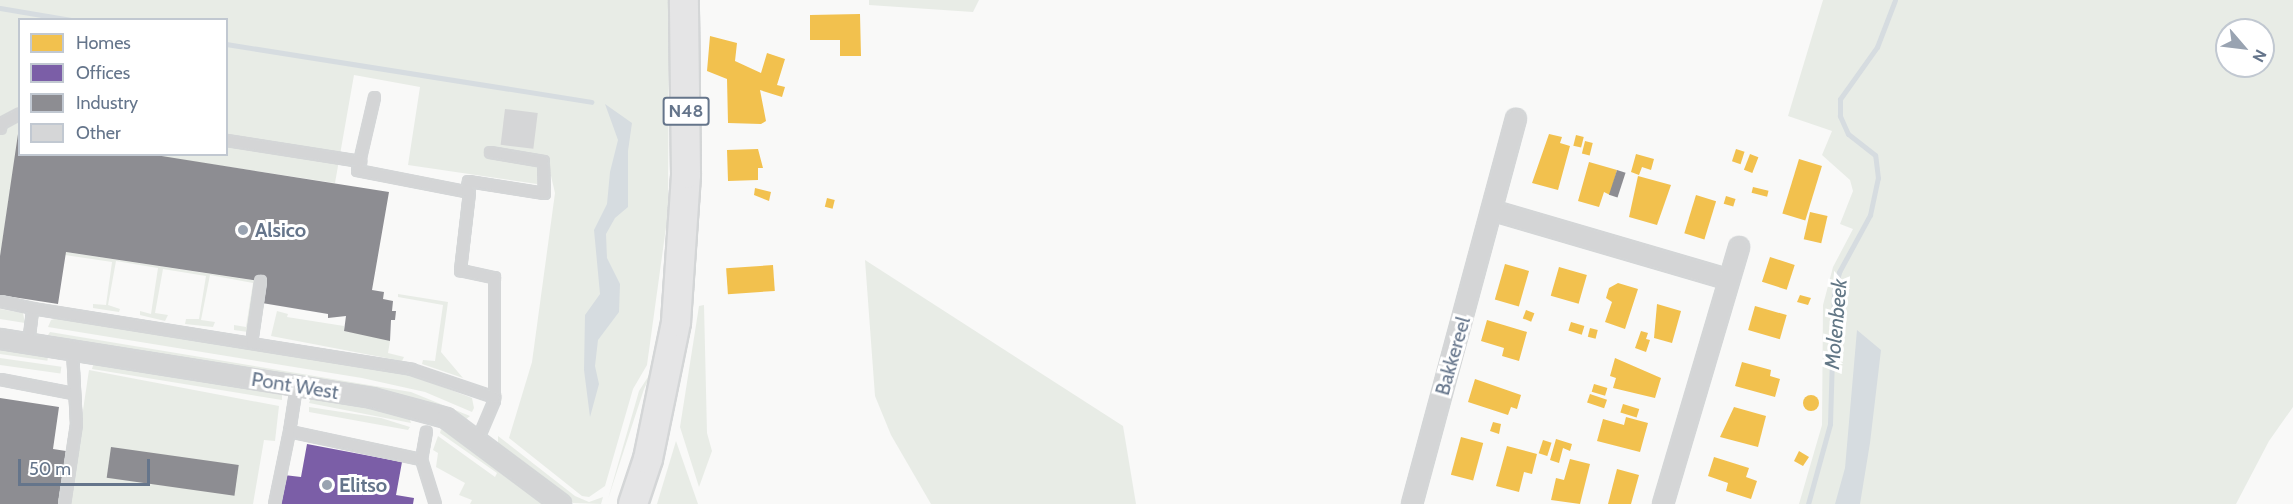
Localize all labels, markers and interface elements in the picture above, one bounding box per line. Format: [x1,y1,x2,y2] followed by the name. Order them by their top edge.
[18,18,228,156] legend
[2215,18,2275,78] north arrow
[76,32,131,54] text: Homes
[2249,46,2271,65] text: N
[76,62,130,84] text: Offices
[76,92,138,114] text: Industry
[662,96,710,126] road number: N48
[76,122,121,144] text: Other
[255,218,306,242] place label: Alsico
[236,223,250,237] marker: Alsico
[1819,278,1853,370] water label: Molenbeek
[1430,314,1476,398] street label: Bakkereel
[250,367,340,405] street label: Pont West
[21,447,153,485] scale bar
[29,458,71,480] text: 50 m
[339,473,387,497] place label: Elitso
[320,478,334,492] marker: Elitso

